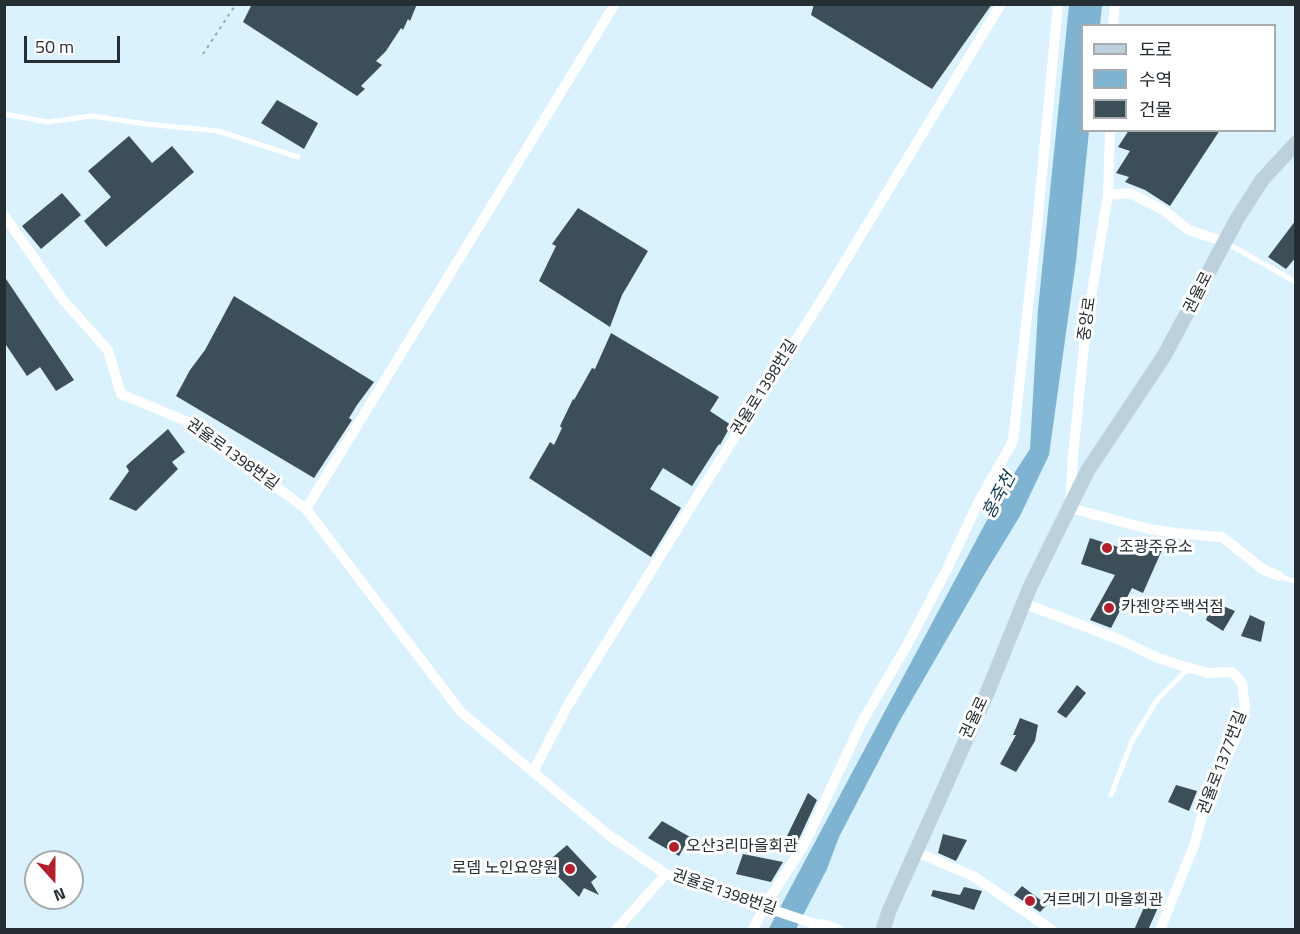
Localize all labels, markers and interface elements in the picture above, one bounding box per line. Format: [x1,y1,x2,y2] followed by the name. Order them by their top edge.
[27,24,123,62] scale bar
[1081,24,1276,132] legend
[35,33,74,60] text: 50 m
[1139,36,1172,63] text: 도로
[1139,66,1172,93] text: 수역
[1139,96,1172,123] text: 건물
[1180,269,1218,317] street label: 권율로
[1075,296,1101,342] street label: 중앙로
[728,337,802,439] street label: 권율로1398번길
[182,415,282,495] street label: 권율로1398번길
[979,469,1021,523] water label: 홍죽천
[1119,538,1193,558] place label: 조광주유소
[1100,541,1114,555] marker: 조광주유소
[1121,598,1224,618] place label: 카젠양주백석점
[1102,601,1116,615] marker: 카젠양주백석점
[957,694,993,742] street label: 권율로
[1194,708,1252,818] street label: 권율로1377번길
[686,837,798,857] place label: 오산3리마을회관
[667,840,681,854] marker: 오산3리마을회관
[24,850,84,910] north arrow
[451,859,558,879] place label: 로뎀 노인요양원
[563,862,577,876] marker: 로뎀 노인요양원
[669,866,779,920] street label: 권율로1398번길
[50,882,69,908] text: N
[1042,891,1163,911] place label: 겨르메기 마을회관
[1023,894,1037,908] marker: 겨르메기 마을회관

